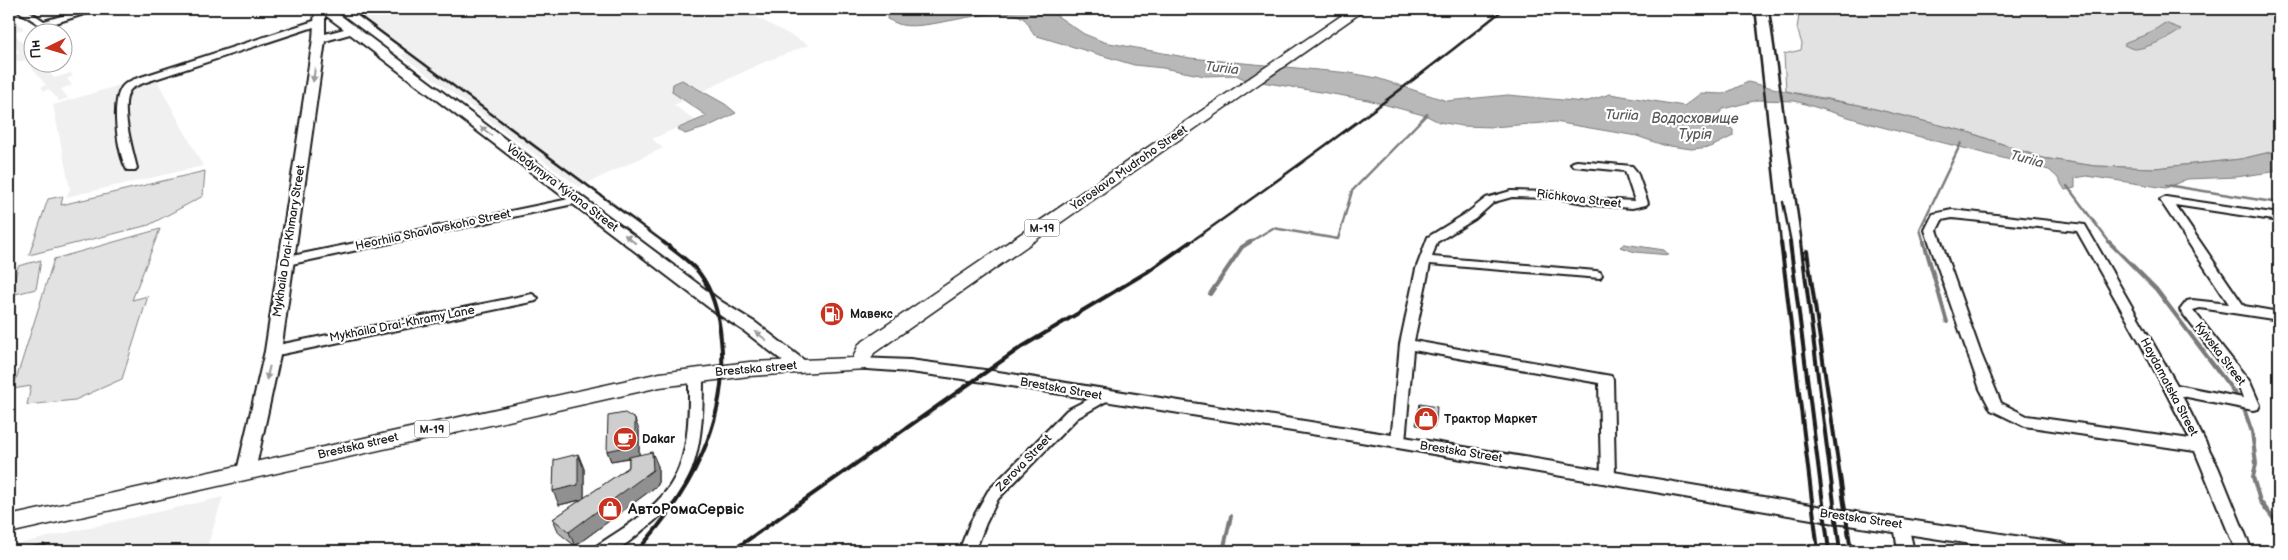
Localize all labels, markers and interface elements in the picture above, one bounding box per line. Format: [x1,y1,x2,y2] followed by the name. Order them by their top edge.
[22,22,72,72] north arrow
[26,39,45,59] text: Пн
[1204,58,1240,78] water label: Turiia
[310,67,318,83] one-way arrow
[1605,106,1639,124] water label: Turiia
[1651,110,1739,143] water label: Водосховище Турія
[1067,122,1190,215] street label: Yaroslava Mudroho Street
[480,125,493,136] one-way arrow
[503,141,621,235] street label: Volodymyra Kyiana Street
[2008,146,2046,172] water label: Turiia
[270,163,308,318] street label: Mykhaila Drai-Khmary Street
[1536,186,1622,212] street label: Richkova Street
[354,206,512,254] street label: Heorhiia Shavlovskoho Street
[1024,220,1060,237] road number: М-19
[624,234,637,245] one-way arrow
[819,301,845,327] fuel station icon: Мавекс
[328,303,476,345] street label: Mykhaila Drai-Khramy Lane
[850,307,893,322] place label: Мавекс
[2191,319,2249,389] street label: Kyivska Street
[755,330,768,341] one-way arrow
[2137,335,2201,439] street label: Haydamatska Street
[714,358,798,380] street label: Brestska street
[264,366,272,381] one-way arrow
[1019,374,1104,404] street label: Brestska Street
[1413,406,1439,432] shop icon: Трактор Маркет
[1444,412,1537,427] place label: Трактор Маркет
[414,420,450,438] road number: М-19
[612,426,638,452] cafe icon: Dakar
[316,429,400,463] street label: Brestska street
[992,431,1055,495] street label: Zerova Street
[642,432,675,447] place label: Dakar
[1419,438,1504,466] street label: Brestska Street
[597,496,623,522] shop icon: АвтоРомаСервіс
[627,500,745,519] place label: АвтоРомаСервіс
[1819,506,1904,532] street label: Brestska Street

